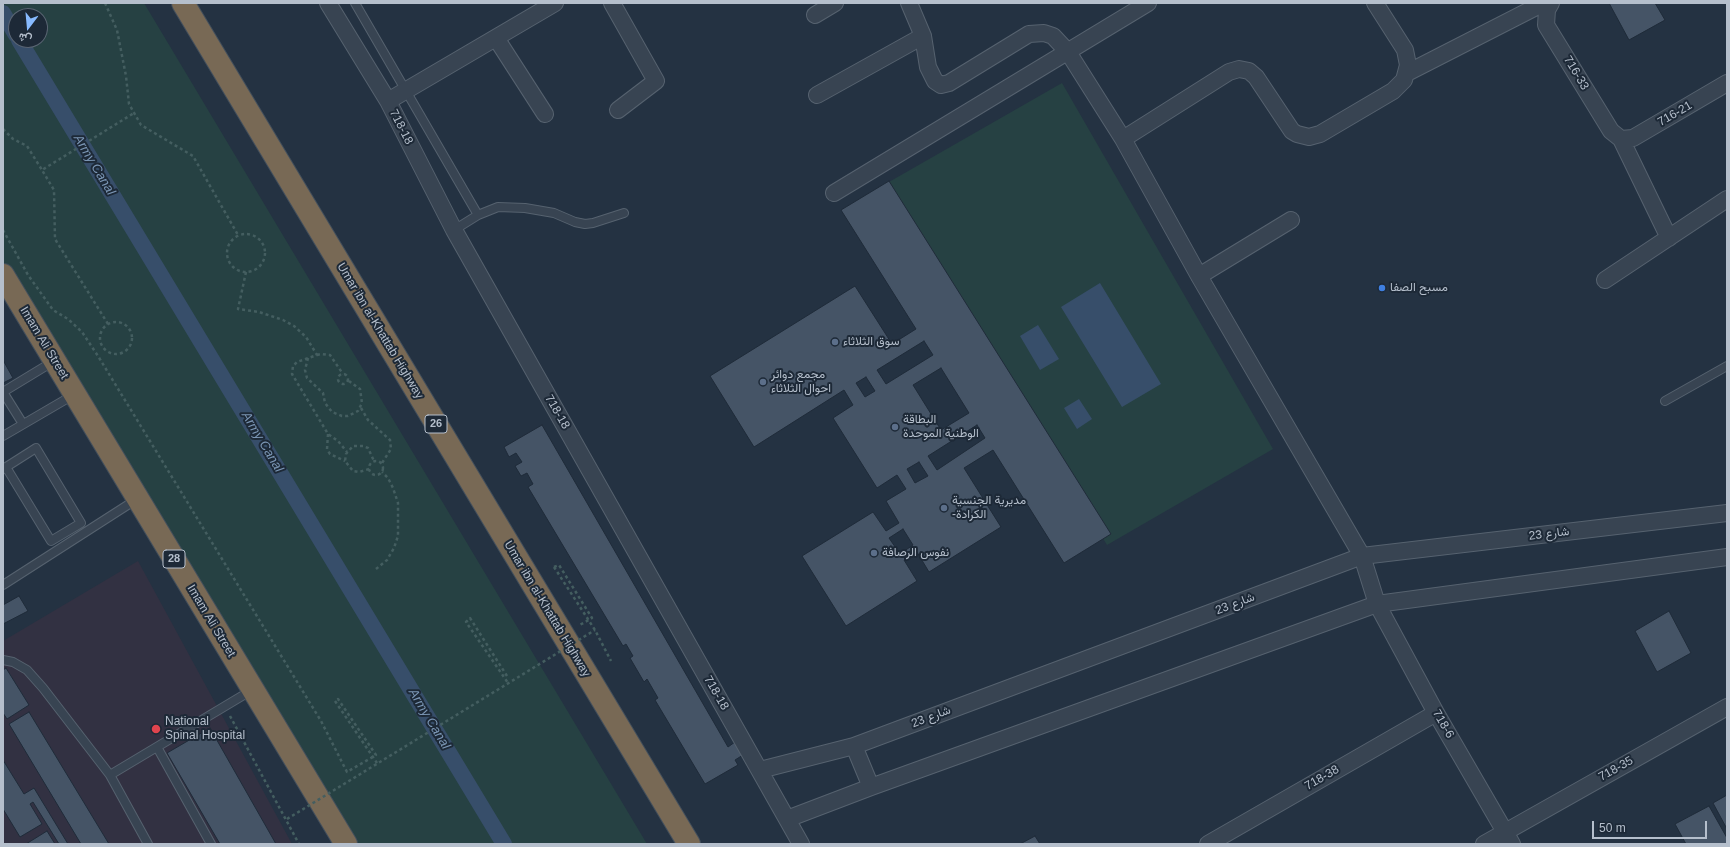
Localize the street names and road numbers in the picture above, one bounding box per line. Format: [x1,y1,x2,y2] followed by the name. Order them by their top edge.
[1560,53,1592,93] street label: 716-33
[1655,98,1695,130] street label: 716-21
[386,107,416,147] street label: 718-18
[334,260,426,402] street label: Umar ibn al-Khattab Highway
[17,304,71,382] street label: Imam Ali Street
[541,392,573,432] street label: 718-18
[425,415,447,433] road number: 26
[1528,524,1570,544] street label: شارع 23
[501,538,593,680] street label: Umar ibn al-Khattab Highway
[163,550,185,568] road number: 28
[184,582,238,660] street label: Imam Ali Street
[1213,590,1257,618] street label: شارع 23
[700,673,732,713] street label: 718-18
[909,703,953,731] street label: شارع 23
[1429,707,1457,741] street label: 718-6
[1596,754,1636,784] street label: 718-35
[1302,762,1342,794] street label: 718-38

